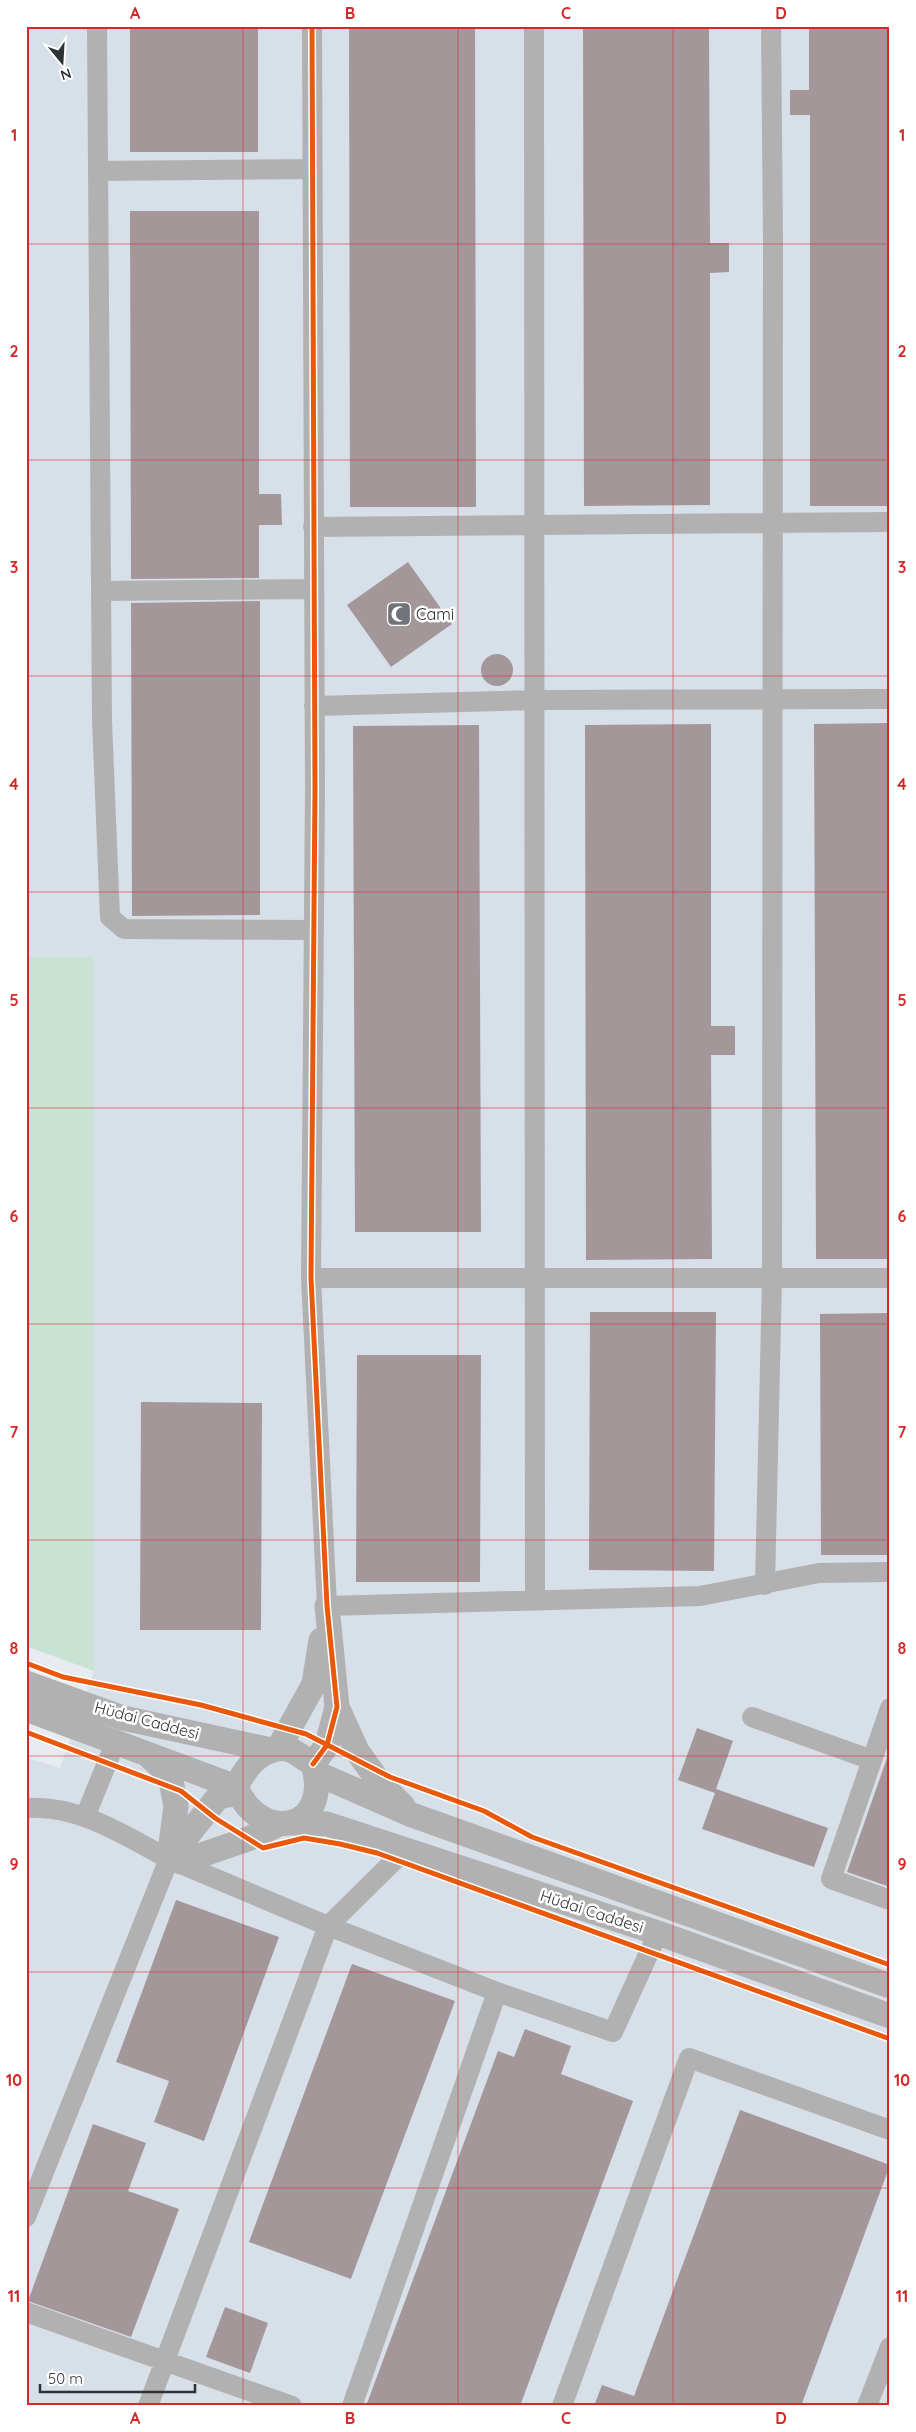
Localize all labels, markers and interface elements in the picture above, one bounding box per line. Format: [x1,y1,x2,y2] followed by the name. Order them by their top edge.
[130,3,141,23] text: A
[345,3,355,23] text: B
[561,3,571,23] text: C
[775,3,787,23] text: D
[38,38,88,88] north arrow
[58,64,74,85] text: N
[11,125,17,145] text: 1
[899,125,905,145] text: 1
[9,341,19,361] text: 2
[897,341,907,361] text: 2
[10,557,18,577] text: 3
[898,557,906,577] text: 3
[386,601,412,627] mosque icon: Cami
[416,604,454,624] place label: Cami
[9,774,19,794] text: 4
[897,774,907,794] text: 4
[9,990,19,1010] text: 5
[897,990,907,1010] text: 5
[10,1206,19,1226] text: 6
[898,1206,907,1226] text: 6
[10,1422,19,1442] text: 7
[898,1422,907,1442] text: 7
[10,1638,19,1658] text: 8
[898,1638,907,1658] text: 8
[93,1696,201,1744] street label: Hüdai Caddesi
[9,1854,19,1874] text: 9
[897,1854,907,1874] text: 9
[538,1885,646,1937] street label: Hüdai Caddesi
[6,2070,22,2090] text: 10
[894,2070,910,2090] text: 10
[8,2286,20,2306] text: 11
[896,2286,908,2306] text: 11
[40,2362,195,2394] scale bar
[48,2369,83,2388] text: 50 m
[130,2408,141,2428] text: A
[345,2408,355,2428] text: B
[561,2408,571,2428] text: C
[775,2408,787,2428] text: D

